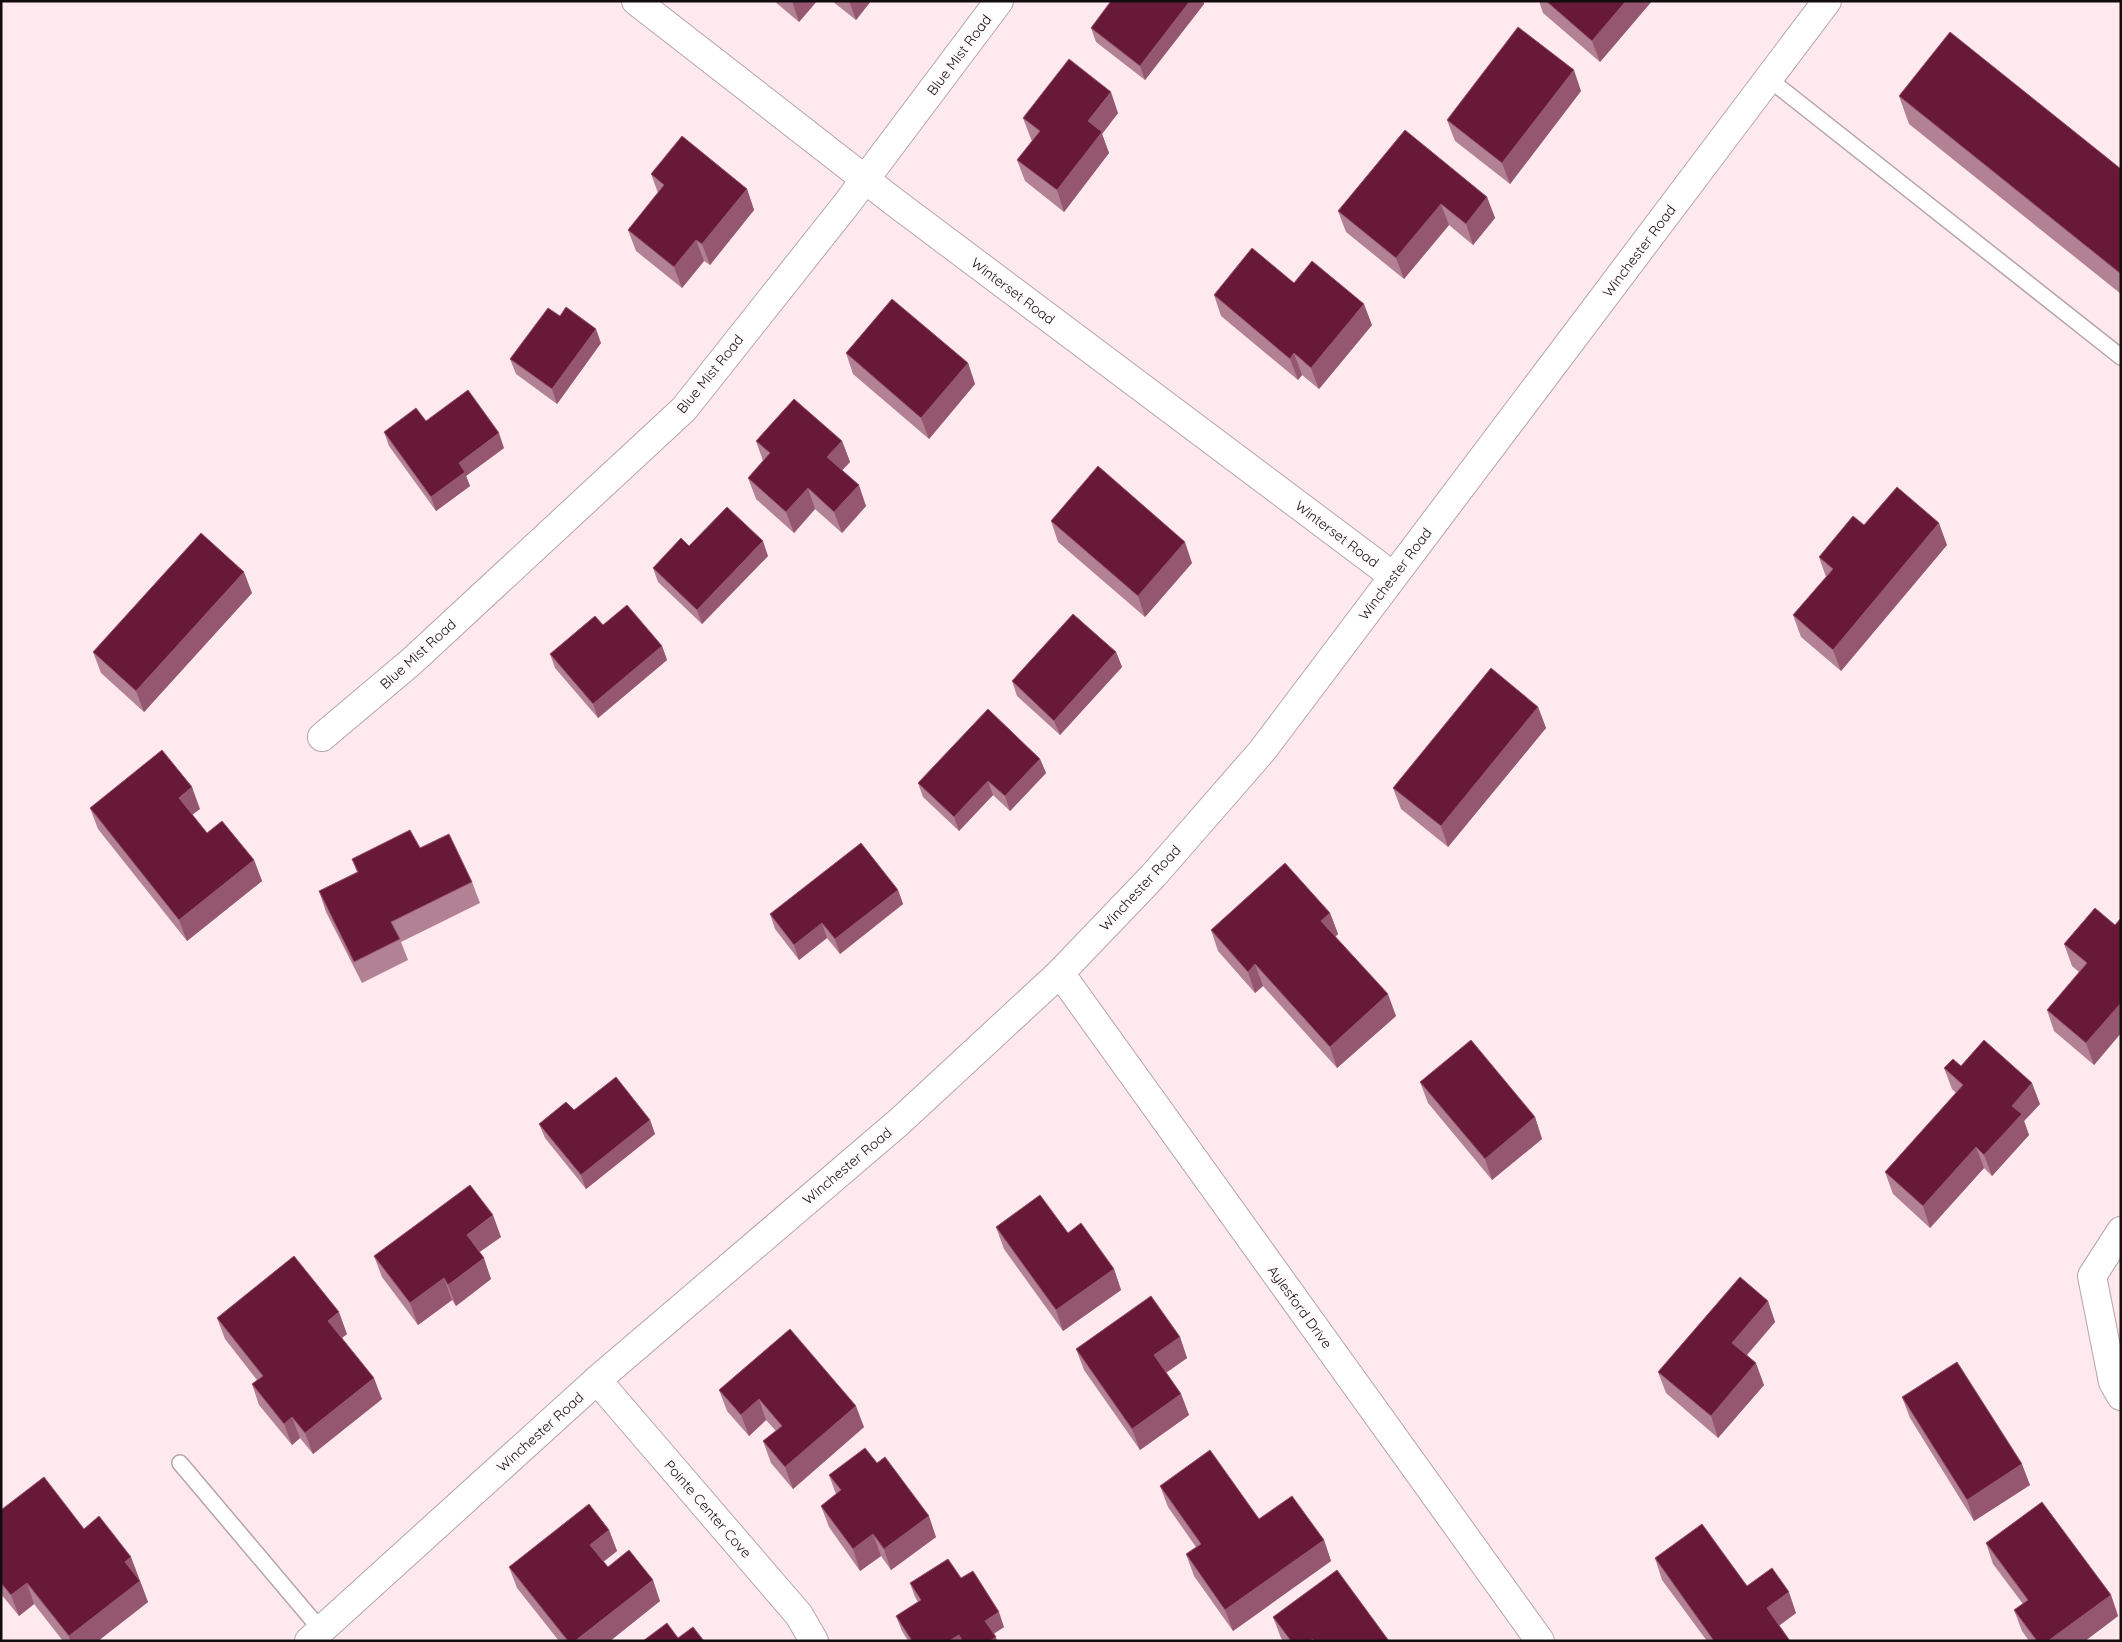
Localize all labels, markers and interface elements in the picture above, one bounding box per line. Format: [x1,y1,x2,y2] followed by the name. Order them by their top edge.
[923,11,995,99] street label: Blue Mist Road
[1598,201,1680,301] street label: Winchester Road
[968,254,1058,328] street label: Winterset Road
[673,331,747,417] street label: Blue Mist Road
[1292,497,1382,571] street label: Winterset Road
[1354,524,1436,624] street label: Winchester Road
[376,615,460,693] street label: Blue Mist Road
[1096,841,1184,935] street label: Winchester Road
[799,1123,895,1209] street label: Winchester Road
[1264,1262,1336,1352] street label: Aylesford Drive
[493,1388,587,1476] street label: Winchester Road
[661,1456,755,1562] street label: Pointe Center Cove

